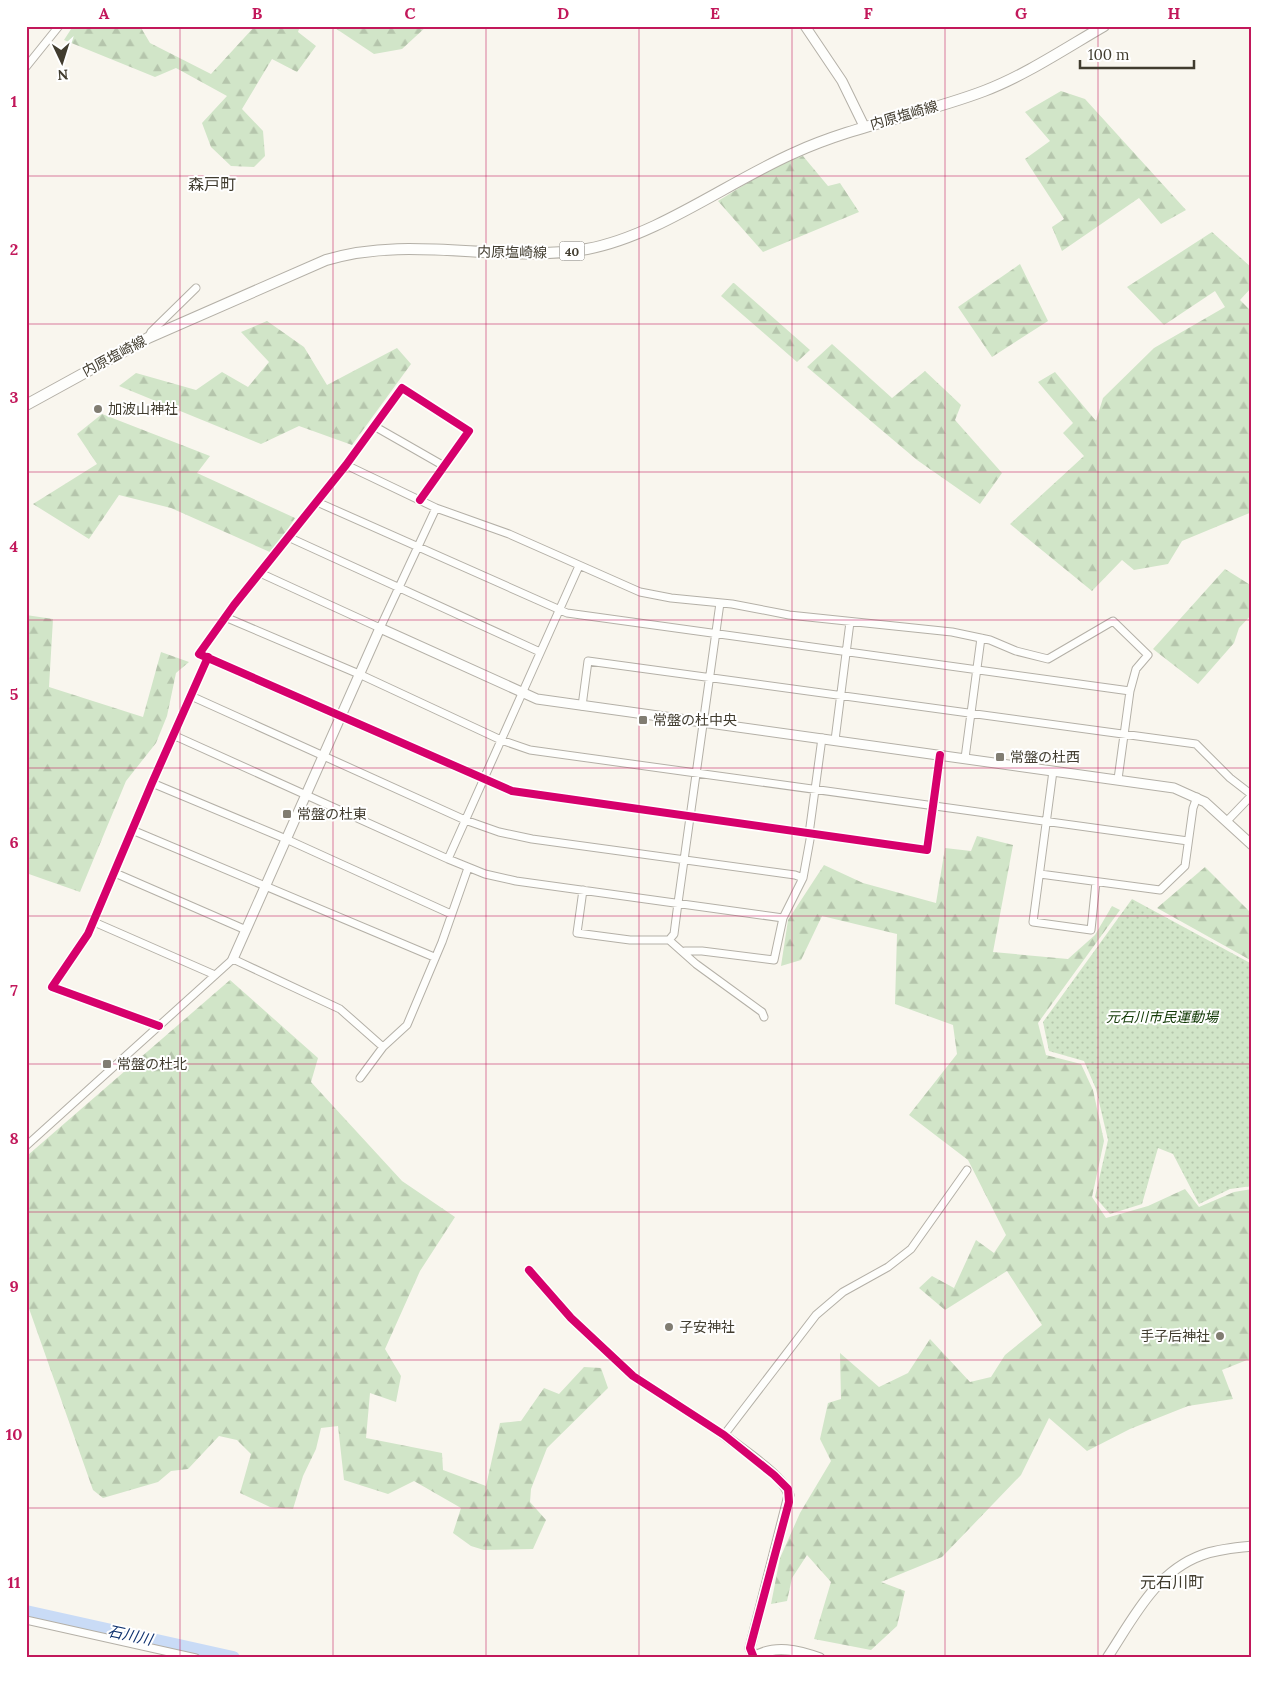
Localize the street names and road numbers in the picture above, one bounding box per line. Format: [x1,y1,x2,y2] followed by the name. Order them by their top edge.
[868,97,940,133] street label: 内原塩崎線
[477,242,547,262] street label: 内原塩崎線
[560,242,584,260] road number: 40
[79,332,149,380] street label: 内原塩崎線

